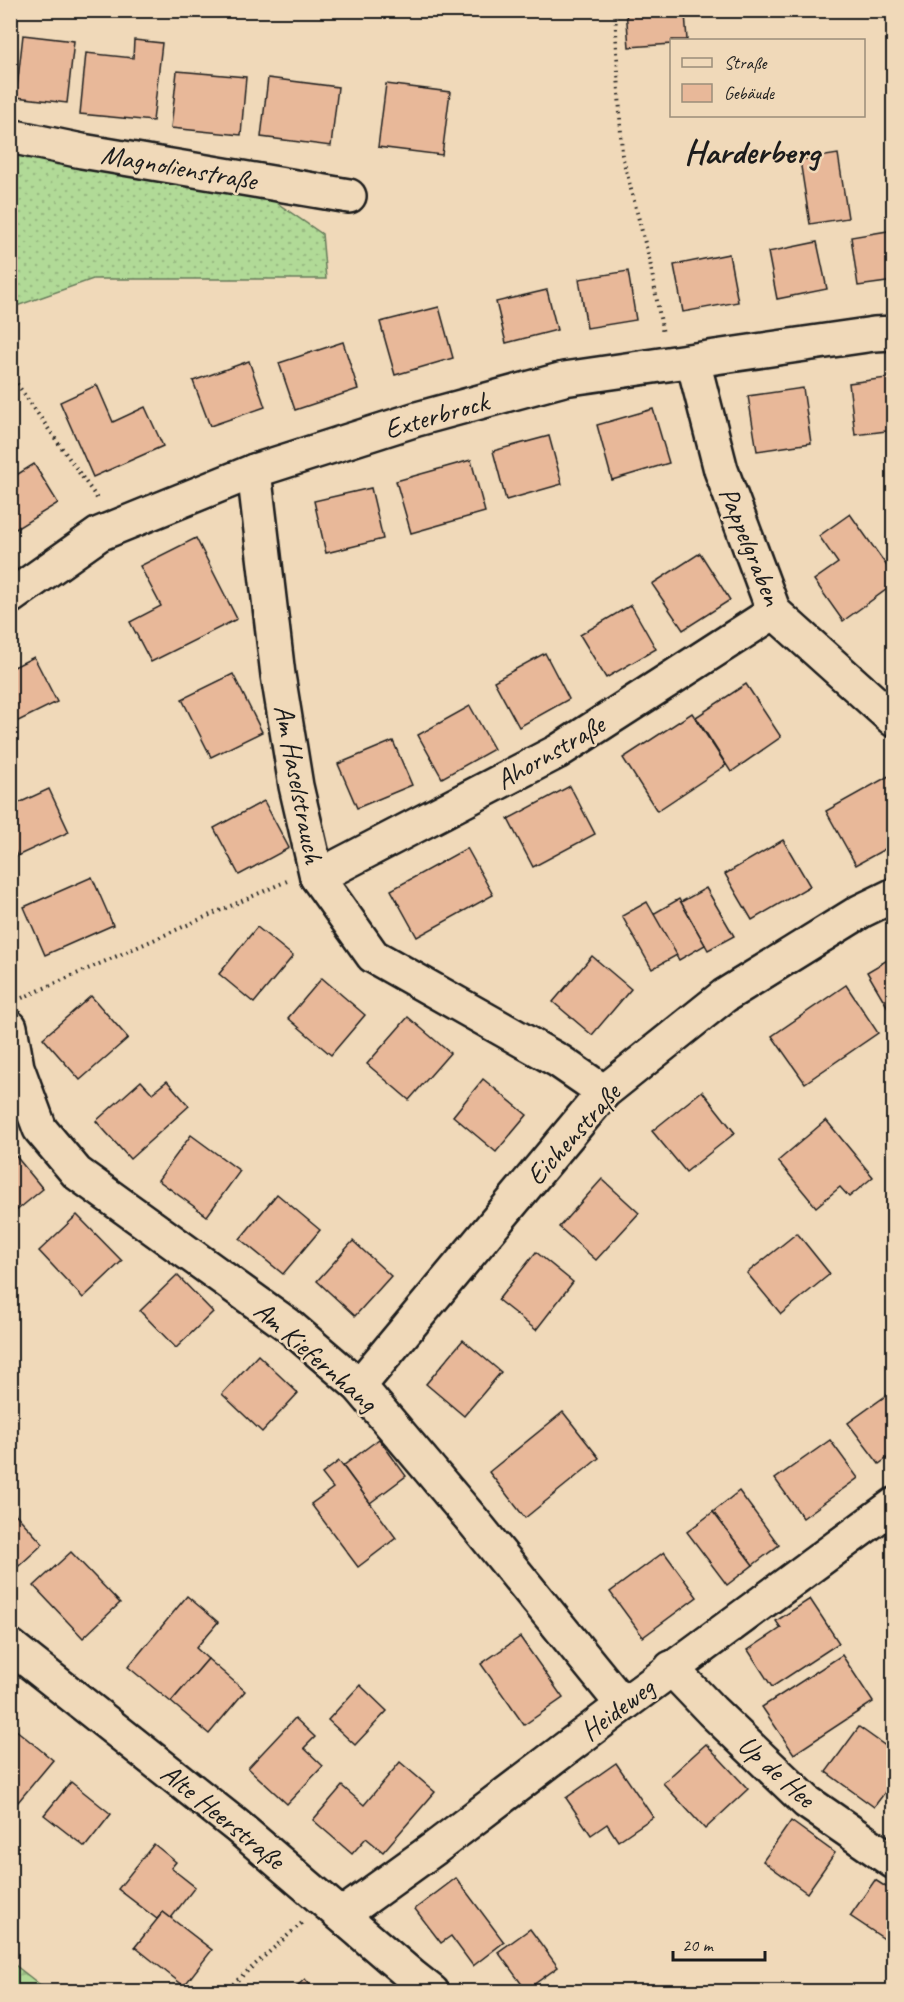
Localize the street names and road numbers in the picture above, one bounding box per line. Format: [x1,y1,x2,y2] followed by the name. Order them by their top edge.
[99,136,261,198] street label: Magnolienstraße
[380,383,494,446] street label: Exterbrock
[711,482,791,612] street label: Pappelgraben
[266,702,332,868] street label: Am Haselstrauch
[489,706,612,797] street label: Ahornstraße
[518,1074,629,1192] street label: Eichenstraße
[247,1293,386,1420] street label: Am Kiefernhang
[573,1669,663,1748] street label: Heideweg
[731,1727,824,1816] street label: Up de Hee
[154,1755,294,1878] street label: Alte Heerstraße

